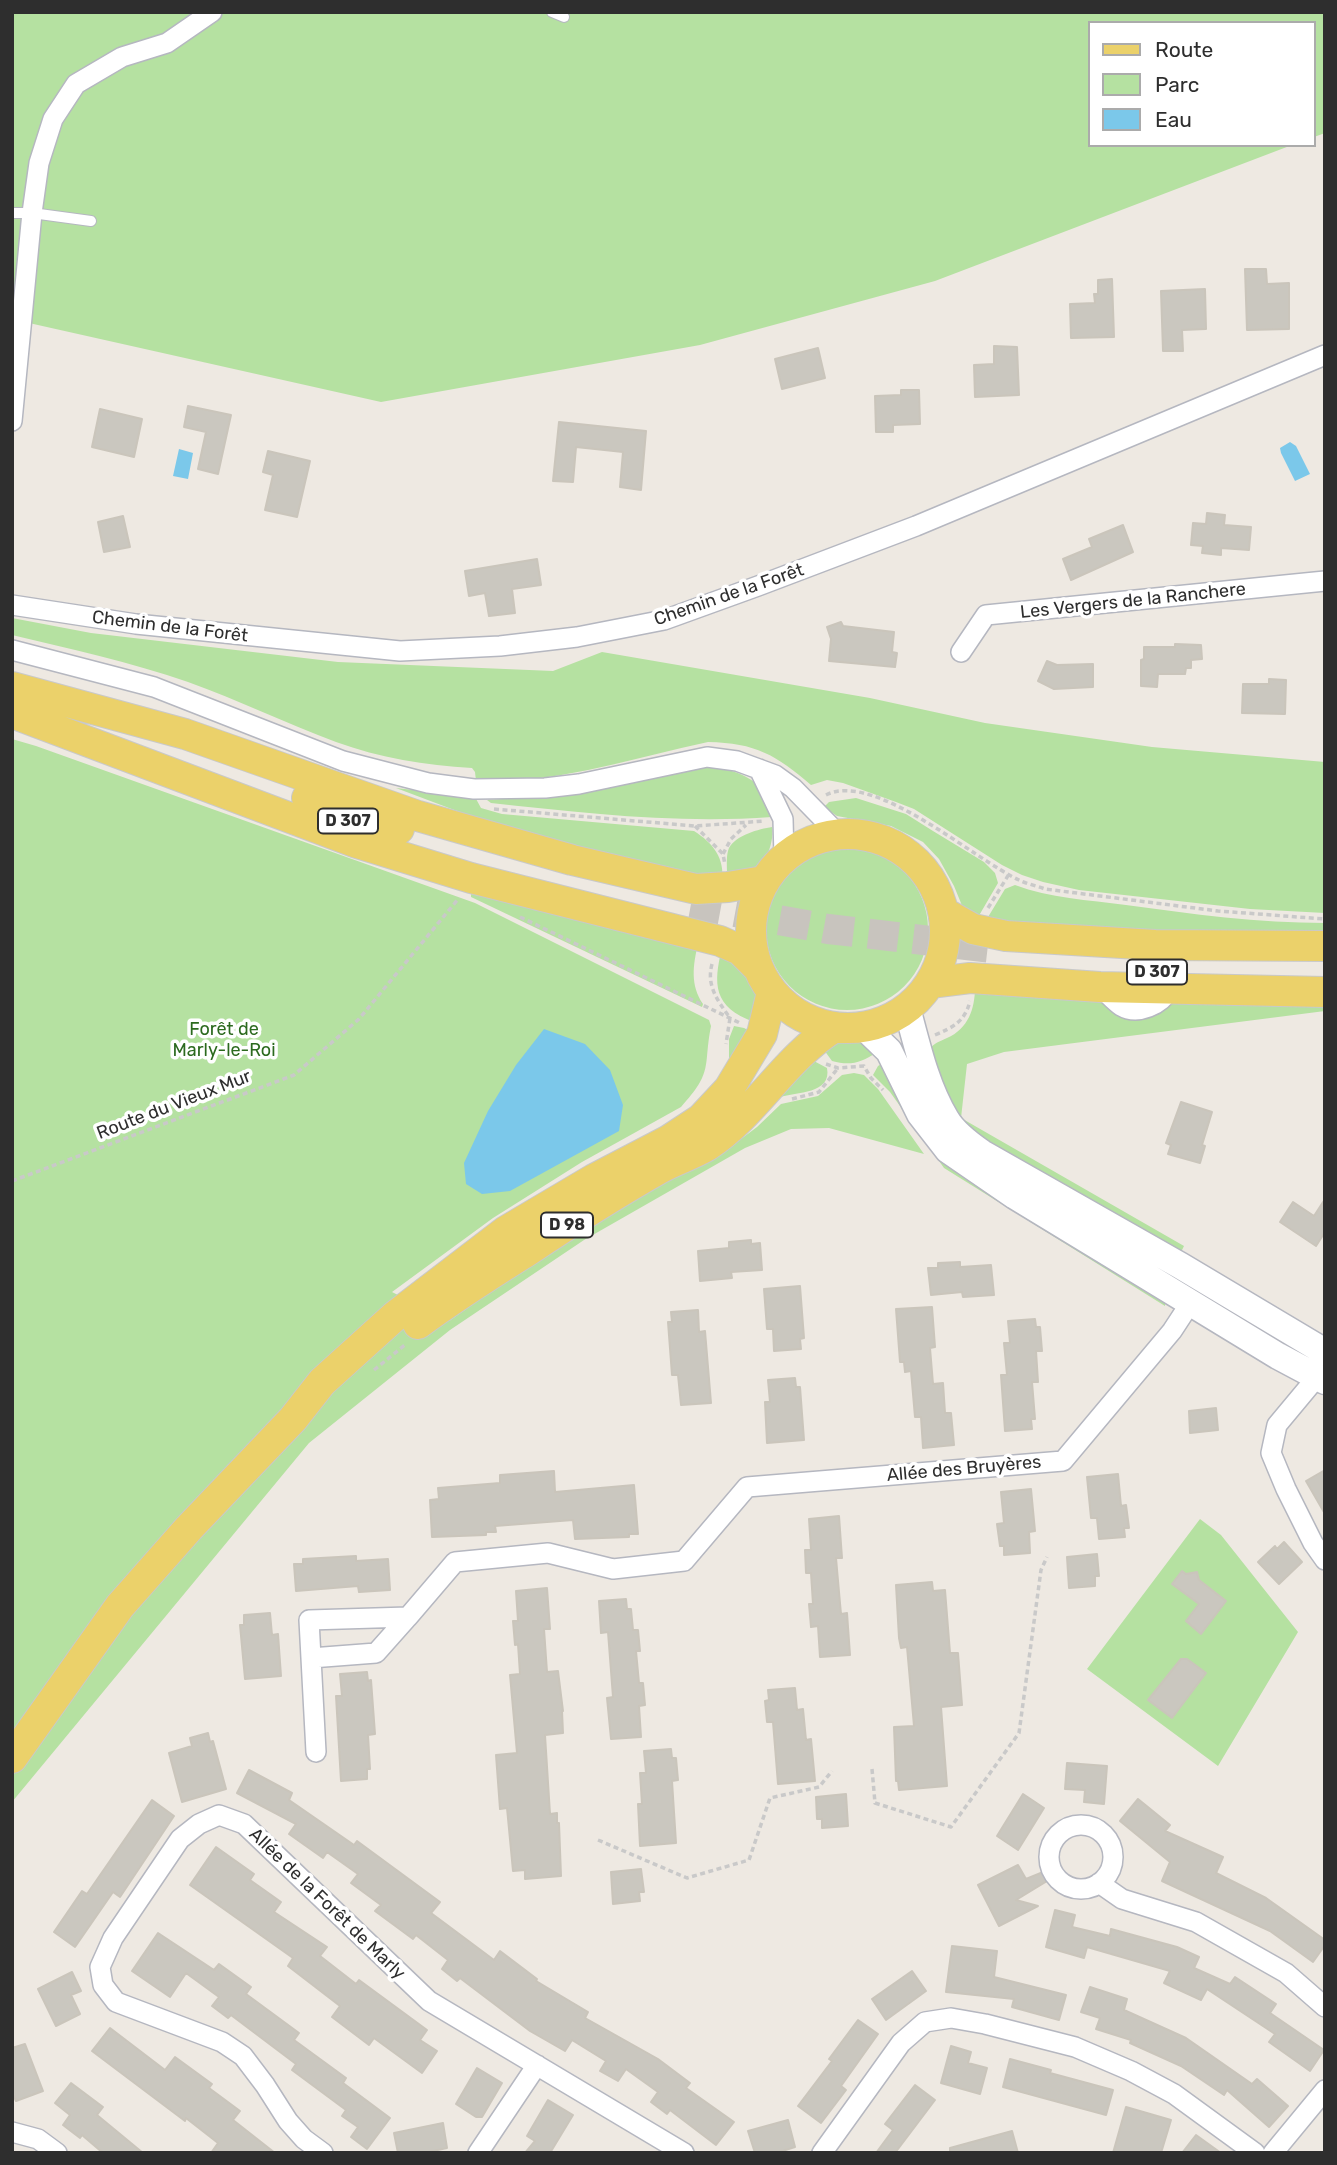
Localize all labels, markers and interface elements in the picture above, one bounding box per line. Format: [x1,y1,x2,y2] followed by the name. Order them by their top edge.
[1088,21,1316,147] legend
[1155,37,1213,62] text: Route
[1155,72,1199,97] text: Parc
[1155,107,1192,132] text: Eau
[651,559,807,631] street label: Chemin de la Forêt
[1019,578,1247,624] street label: Les Vergers de la Ranchere
[91,607,249,647] street label: Chemin de la Forêt
[318,808,378,834] road number: D 307
[1127,960,1187,984] road number: D 307
[172,1019,276,1062] park label: Forêt de Marly-le-Roi
[94,1066,254,1144] street label: Route du Vieux Mur
[541,1212,593,1238] road number: D 98
[886,1451,1042,1487] street label: Allée des Bruyères
[244,1824,410,1984] street label: Allée de la Forêt de Marly

